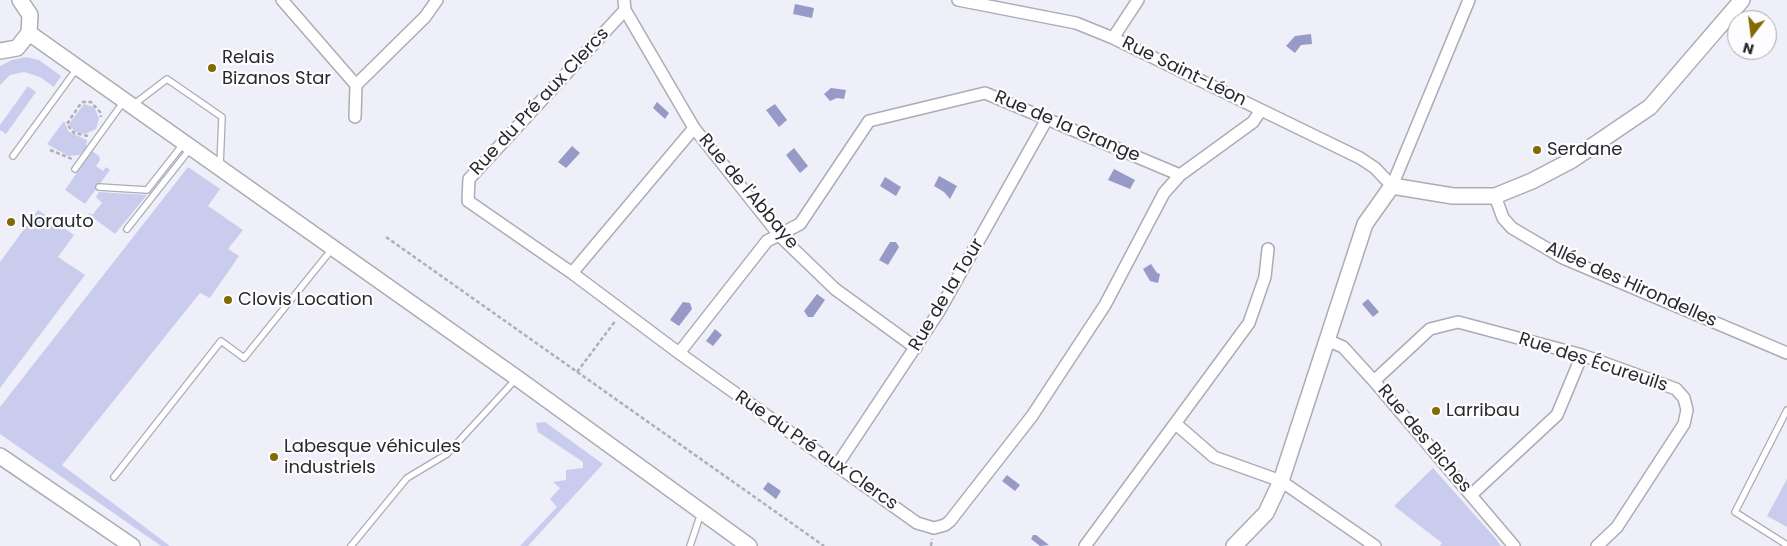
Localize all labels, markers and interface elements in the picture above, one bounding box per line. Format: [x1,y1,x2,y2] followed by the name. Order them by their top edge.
[1727,10,1777,60] north arrow
[466,24,614,180] street label: Rue du Pré aux Clercs
[1118,33,1250,111] street label: Rue Saint-Léon
[1741,38,1756,60] text: N
[222,47,331,90] place label: Relais Bizanos Star
[206,62,218,74] marker: Relais Bizanos Star
[991,87,1143,167] street label: Rue de la Grange
[694,130,802,254] street label: Rue de l'Abbaye
[1547,139,1622,161] place label: Serdane
[1531,144,1543,156] marker: Serdane
[21,211,94,233] place label: Norauto
[5,216,17,228] marker: Norauto
[905,235,989,355] street label: Rue de la Tour
[1542,238,1720,332] street label: Allée des Hirondelles
[238,289,373,311] place label: Clovis Location
[222,294,234,306] marker: Clovis Location
[1516,329,1670,397] street label: Rue des Écureuils
[1373,381,1475,497] street label: Rue des Biches
[730,387,902,515] street label: Rue du Pré aux Clercs
[1446,400,1520,422] place label: Larribau
[1430,405,1442,417] marker: Larribau
[284,436,461,478] place label: Labesque véhicules industriels
[268,451,280,463] marker: Labesque véhicules industriels

